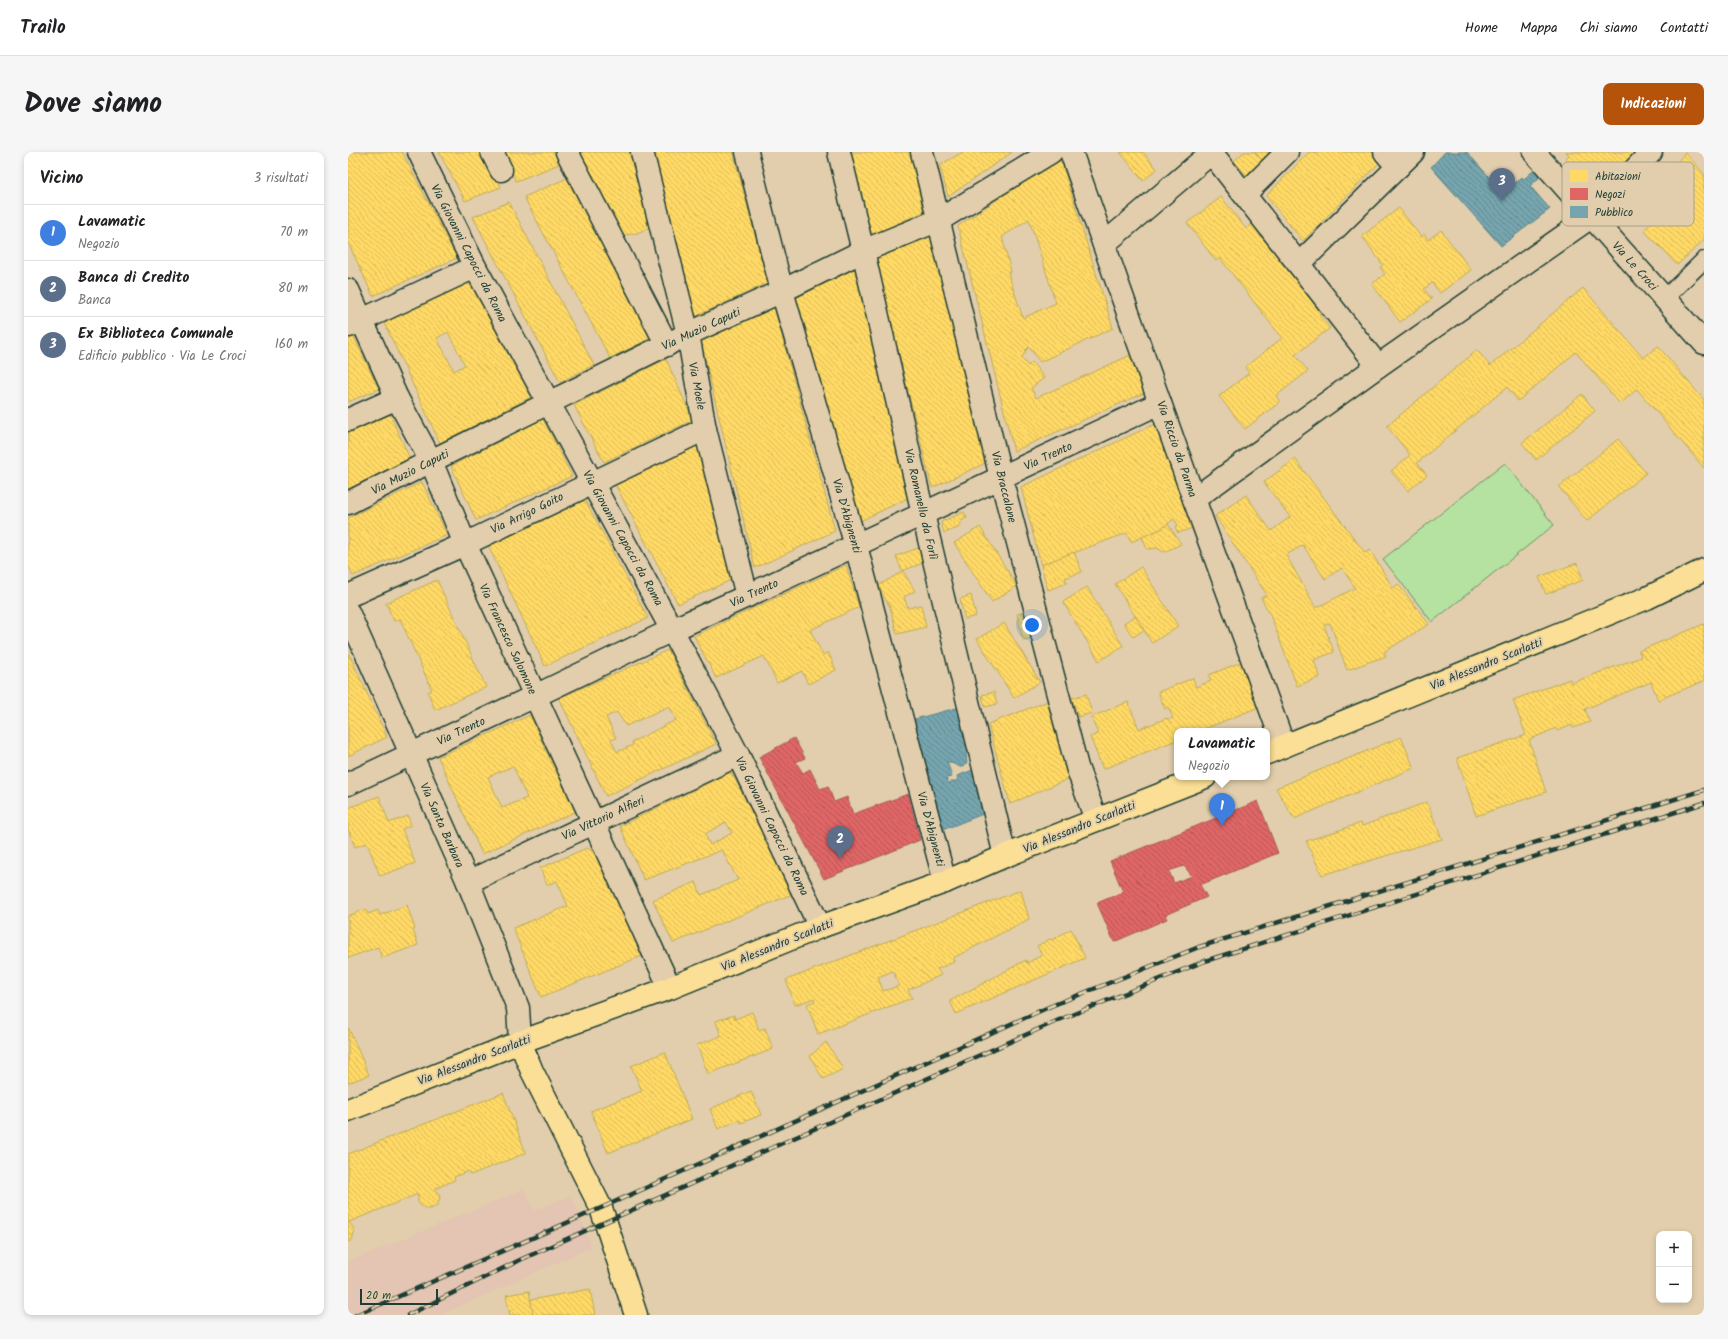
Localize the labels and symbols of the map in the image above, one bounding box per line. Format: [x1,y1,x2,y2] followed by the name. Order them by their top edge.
[1562,162,1694,226] legend
[1489,168,1515,201] pin: 3
[1595,168,1641,186] text: Abitazioni
[425,181,512,326] street label: Via Giovanni Capocci da Roma
[1595,186,1625,204] text: Negozi
[1595,204,1633,222] text: Pubblico
[1607,237,1663,296] street label: Via Le Croci
[659,302,745,356] street label: Via Muzio Caputi
[683,361,711,412] street label: Via Moele
[1151,398,1202,500] street label: Via Riccio da Parma
[1021,437,1076,476] street label: Via Trento
[368,444,453,500] street label: Via Muzio Caputi
[899,447,943,562] street label: Via Romanello da Forlì
[985,449,1022,526] street label: Via Braccalone
[577,467,668,610] street label: Via Giovanni Capocci da Roma
[827,477,867,557] street label: Via D'Abignenti
[487,487,567,539] street label: Via Arrigo Goito
[727,574,782,613] street label: Via Trento
[473,581,542,698] street label: Via Francesco Salomone
[1022,615,1042,635] your location
[1427,633,1546,696] street label: Via Alessandro Scarlatti
[434,712,489,751] street label: Via Trento
[730,753,814,899] street label: Via Giovanni Capocci da Roma
[414,779,469,871] street label: Via Santa Barbara
[911,789,950,870] street label: Via D'Abignenti
[559,790,649,846] street label: Via Vittorio Alfieri
[1209,793,1235,826] pin: 1
[1020,796,1139,859] street label: Via Alessandro Scarlatti
[827,826,853,859] pin: 2
[718,914,837,977] street label: Via Alessandro Scarlatti
[415,1030,535,1091] street label: Via Alessandro Scarlatti
[360,1287,438,1306] scale bar

